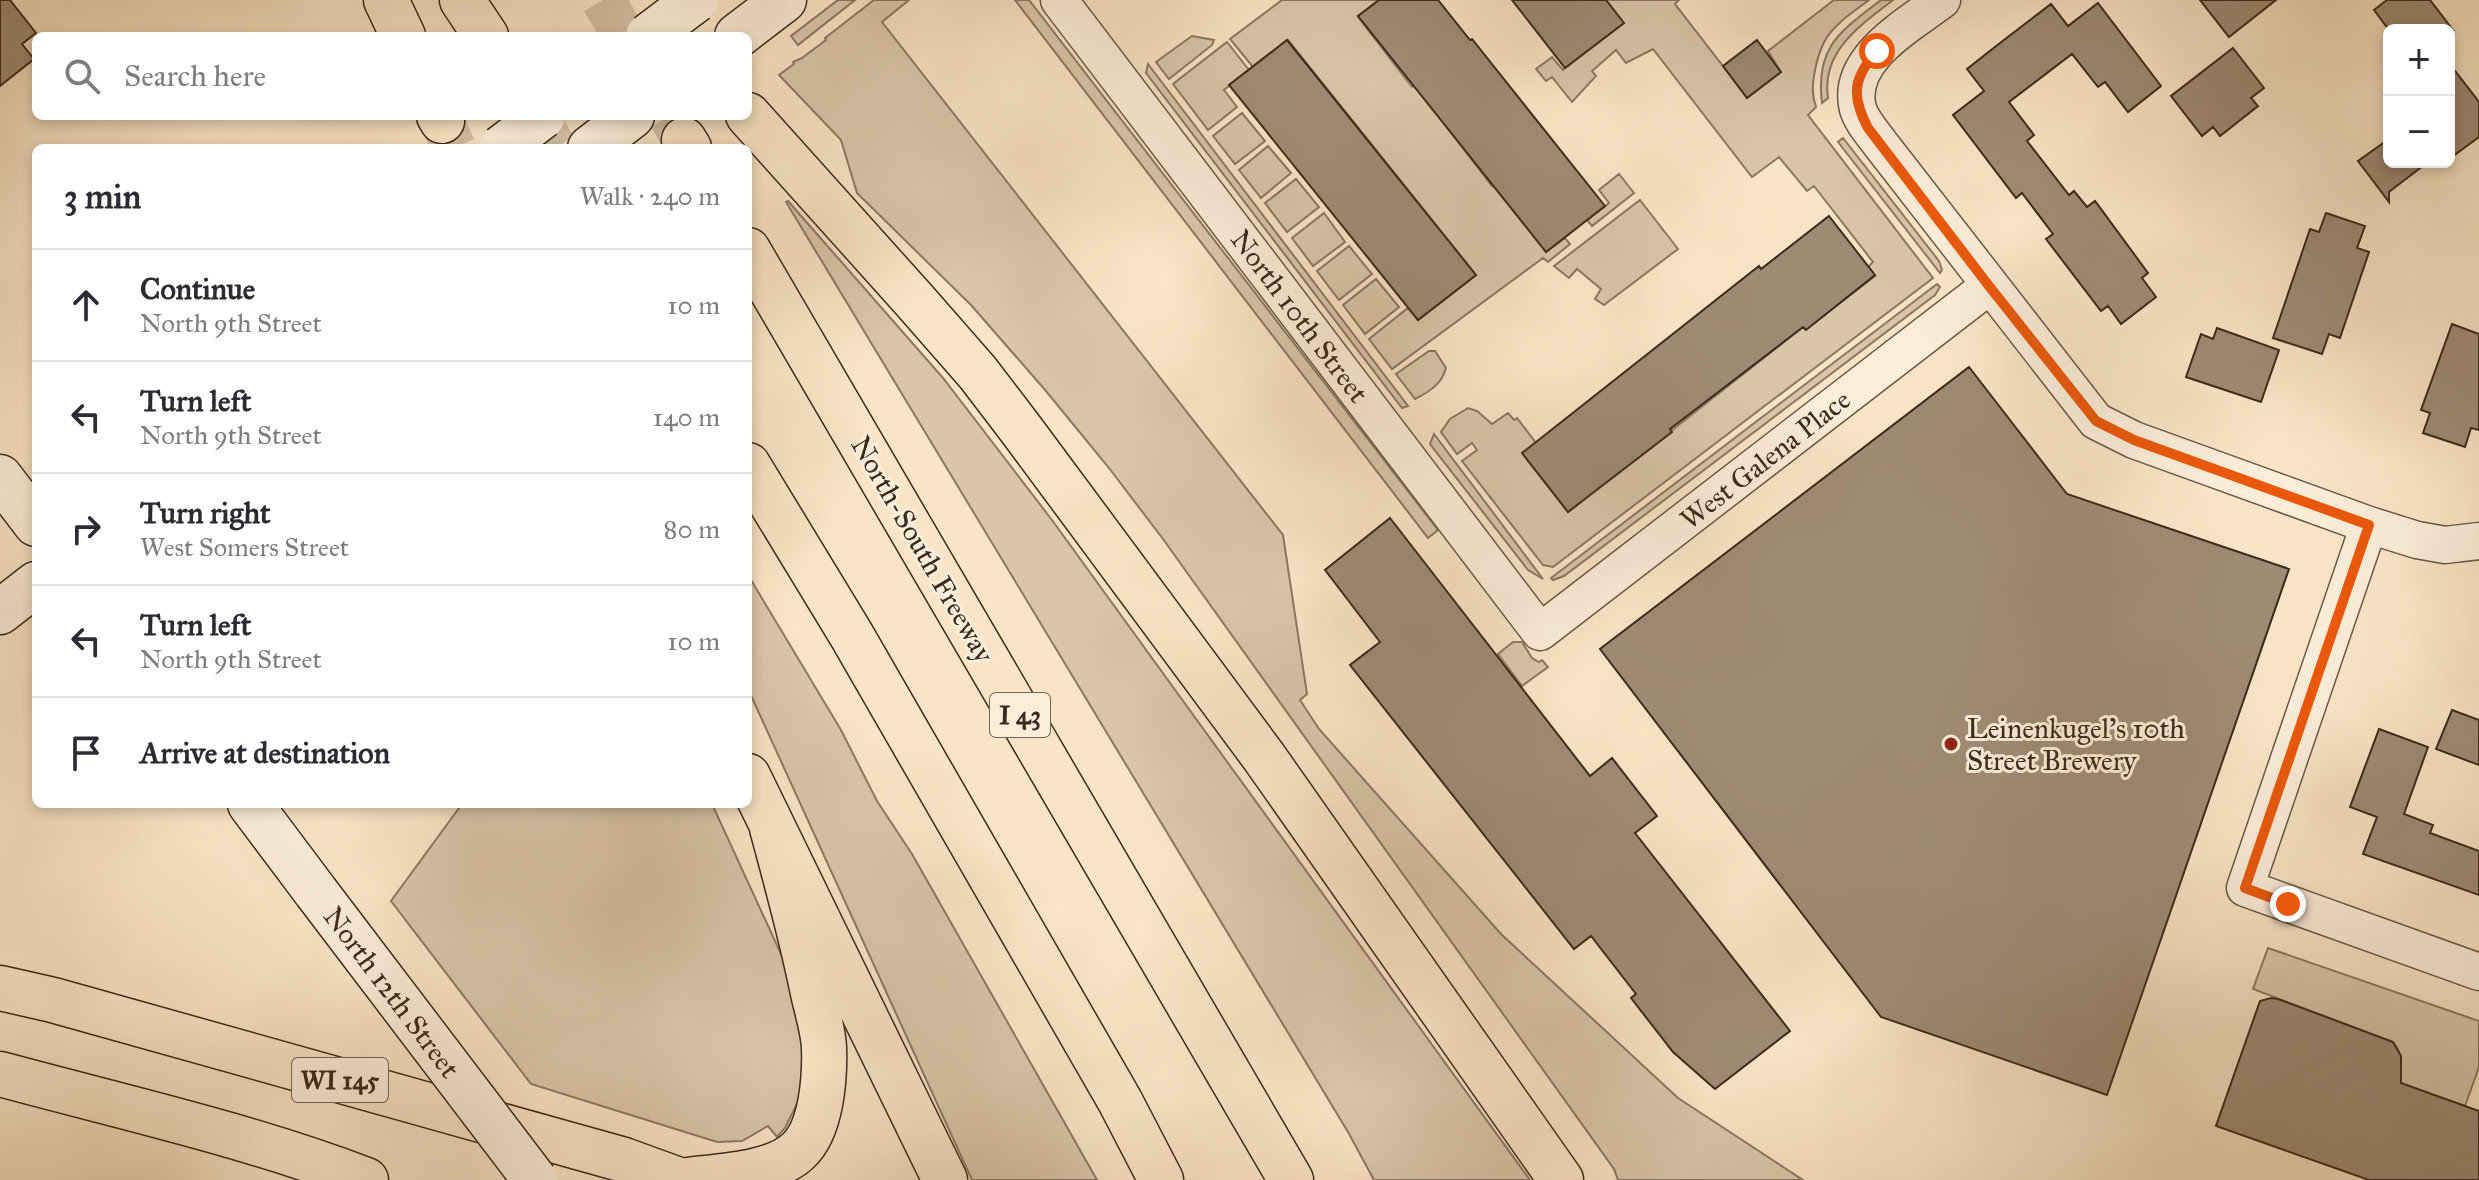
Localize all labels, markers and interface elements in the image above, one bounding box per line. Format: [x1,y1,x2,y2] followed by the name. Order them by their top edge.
[2383,24,2455,168] map controls
[2383,24,2455,96] button: +
[32,32,752,120] search box
[1859,33,1895,69] route start
[60,54,104,98] icon: search
[124,58,266,94] text: Search here
[2383,96,2455,168] button: −
[64,176,141,217] text: 3 min
[580,180,720,212] text: Walk · 240 m
[1223,223,1376,410] street label: North 10th Street
[140,271,255,307] text: Continue
[64,283,108,327] icon: ahead
[667,289,720,321] text: 10 m
[140,307,322,339] text: North 9th Street
[1673,382,1857,537] street label: West Galena Place
[140,383,251,419] text: Turn left
[64,395,108,439] icon: left
[653,401,720,433] text: 140 m
[140,419,322,451] text: North 9th Street
[843,430,1002,670] street label: North-South Freeway
[140,495,271,531] text: Turn right
[64,507,108,551] icon: right
[664,513,720,545] text: 80 m
[140,531,349,563] text: West Somers Street
[140,607,251,643] text: Turn left
[64,619,108,663] icon: left
[667,625,720,657] text: 10 m
[140,643,322,675] text: North 9th Street
[990,693,1050,737] road number: I 43
[1967,711,2185,778] place label: Leinenkugel's 10th Street Brewery
[64,731,108,775] icon: arrive
[140,735,390,771] text: Arrive at destination
[1942,735,1960,753] marker: Leinenkugel's 10th Street Brewery
[2270,886,2306,922] route end
[316,900,467,1085] street label: North 12th Street
[292,1058,388,1102] road number: WI 145

